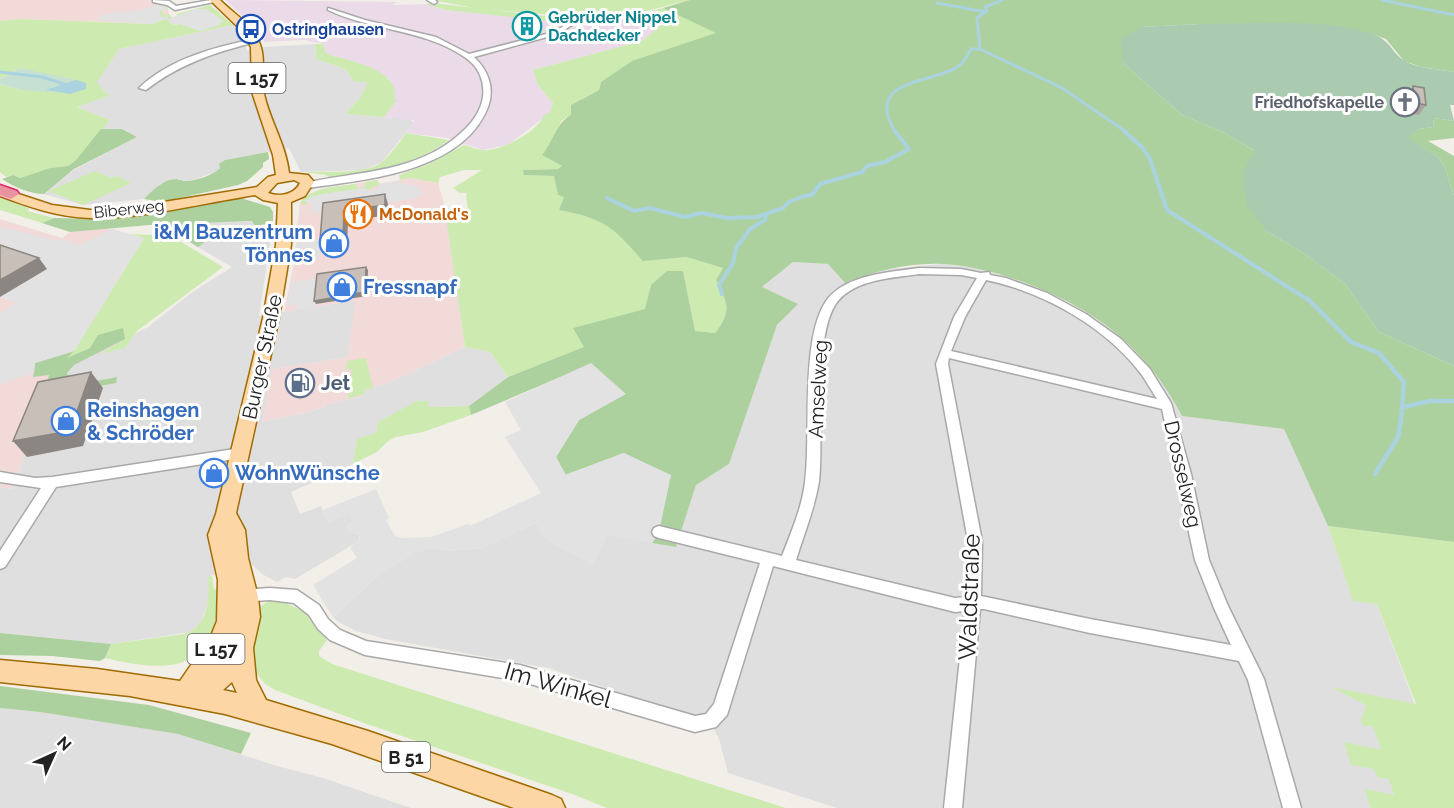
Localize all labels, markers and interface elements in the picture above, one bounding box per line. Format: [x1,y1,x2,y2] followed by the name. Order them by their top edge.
[548,8,677,45] place label: Gebrüder Nippel Dachdecker
[511,10,543,42] building icon: Gebrüder Nippel Dachdecker
[235,13,267,45] bus stop icon: Ostringhausen
[272,20,384,39] place label: Ostringhausen
[228,63,286,93] road number: L 157
[1389,86,1421,118] church icon: Friedhofskapelle
[1254,93,1384,112] place label: Friedhofskapelle
[93,196,165,222] street label: Biberweg
[342,198,374,230] restaurant icon: McDonald's
[379,205,469,224] place label: McDonald's
[154,220,313,267] place label: i&M Bauzentrum Tönnes
[318,227,350,259] shop icon: i&M Bauzentrum Tönnes
[326,271,358,303] shop icon: Fressnapf
[363,275,457,299] place label: Fressnapf
[237,292,287,422] street label: Burger Straße
[803,339,833,439] street label: Amselweg
[284,367,316,399] fuel station icon: Jet
[321,371,351,395] place label: Jet
[87,398,199,445] place label: Reinshagen & Schröder
[50,405,82,437] shop icon: Reinshagen & Schröder
[1159,418,1207,530] street label: Drosselweg
[198,457,230,489] shop icon: WohnWünsche
[235,461,380,485] place label: WohnWünsche
[952,533,986,661] street label: Waldstraße
[188,634,244,664] road number: L 157
[501,656,615,714] street label: Im Winkel
[24,724,84,784] north arrow
[53,733,75,755] text: N
[382,742,430,772] road number: B 51

